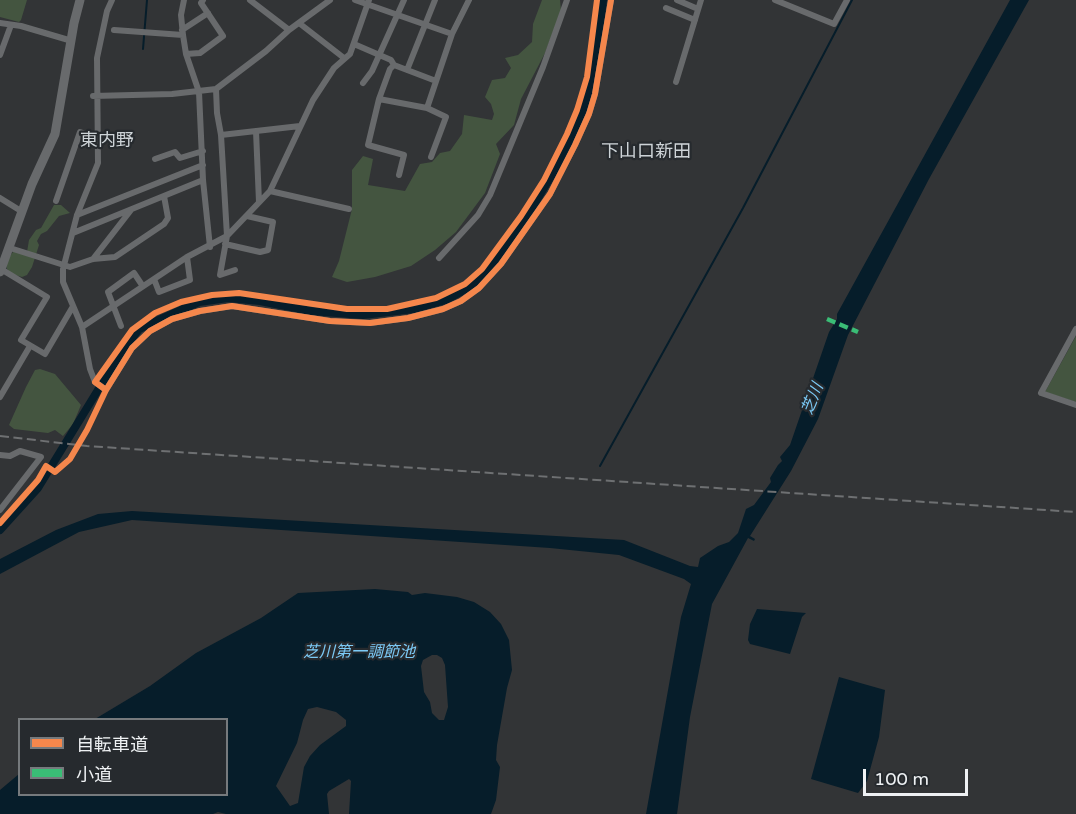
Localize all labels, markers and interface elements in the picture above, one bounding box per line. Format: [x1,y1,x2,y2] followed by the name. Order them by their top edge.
[80,130,134,152] district label: 東内野
[601,141,691,163] district label: 下山口新田
[798,381,828,417] water label: 芝川
[303,643,415,663] water label: 芝川第一調節池
[18,718,228,796] legend
[76,734,148,756] text: 自転車道
[866,757,971,795] scale bar
[76,764,112,786] text: 小道
[874,768,929,790] text: 100 m

